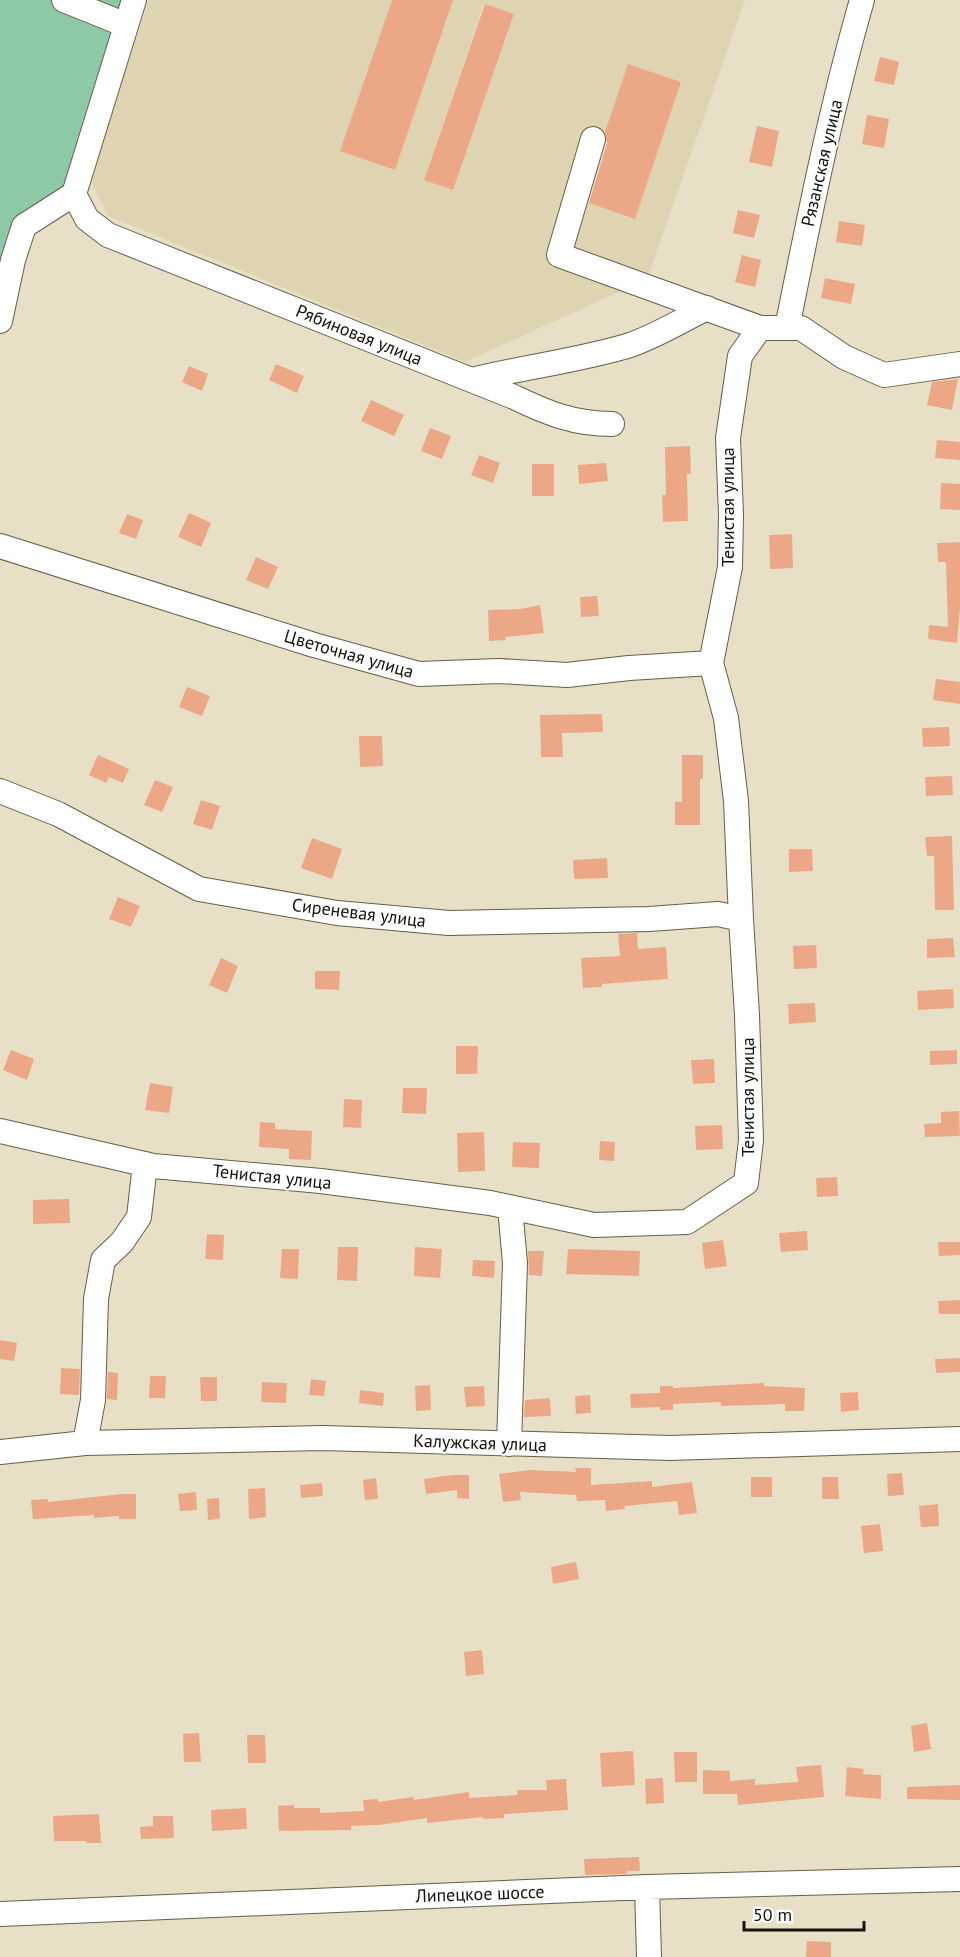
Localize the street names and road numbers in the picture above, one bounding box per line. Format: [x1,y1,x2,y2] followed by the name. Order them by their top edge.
[796,97,847,229] street label: Рязанская улица
[293,299,426,370] street label: Рябиновая улица
[716,447,739,567] street label: Тенистая улица
[282,624,417,683] street label: Цветочная улица
[291,893,427,932] street label: Сиреневая улица
[736,1037,759,1157] street label: Тенистая улица
[211,1159,333,1194] street label: Тенистая улица
[413,1429,547,1456] street label: Калужская улица
[414,1880,545,1907] street label: Липецкое шоссе

